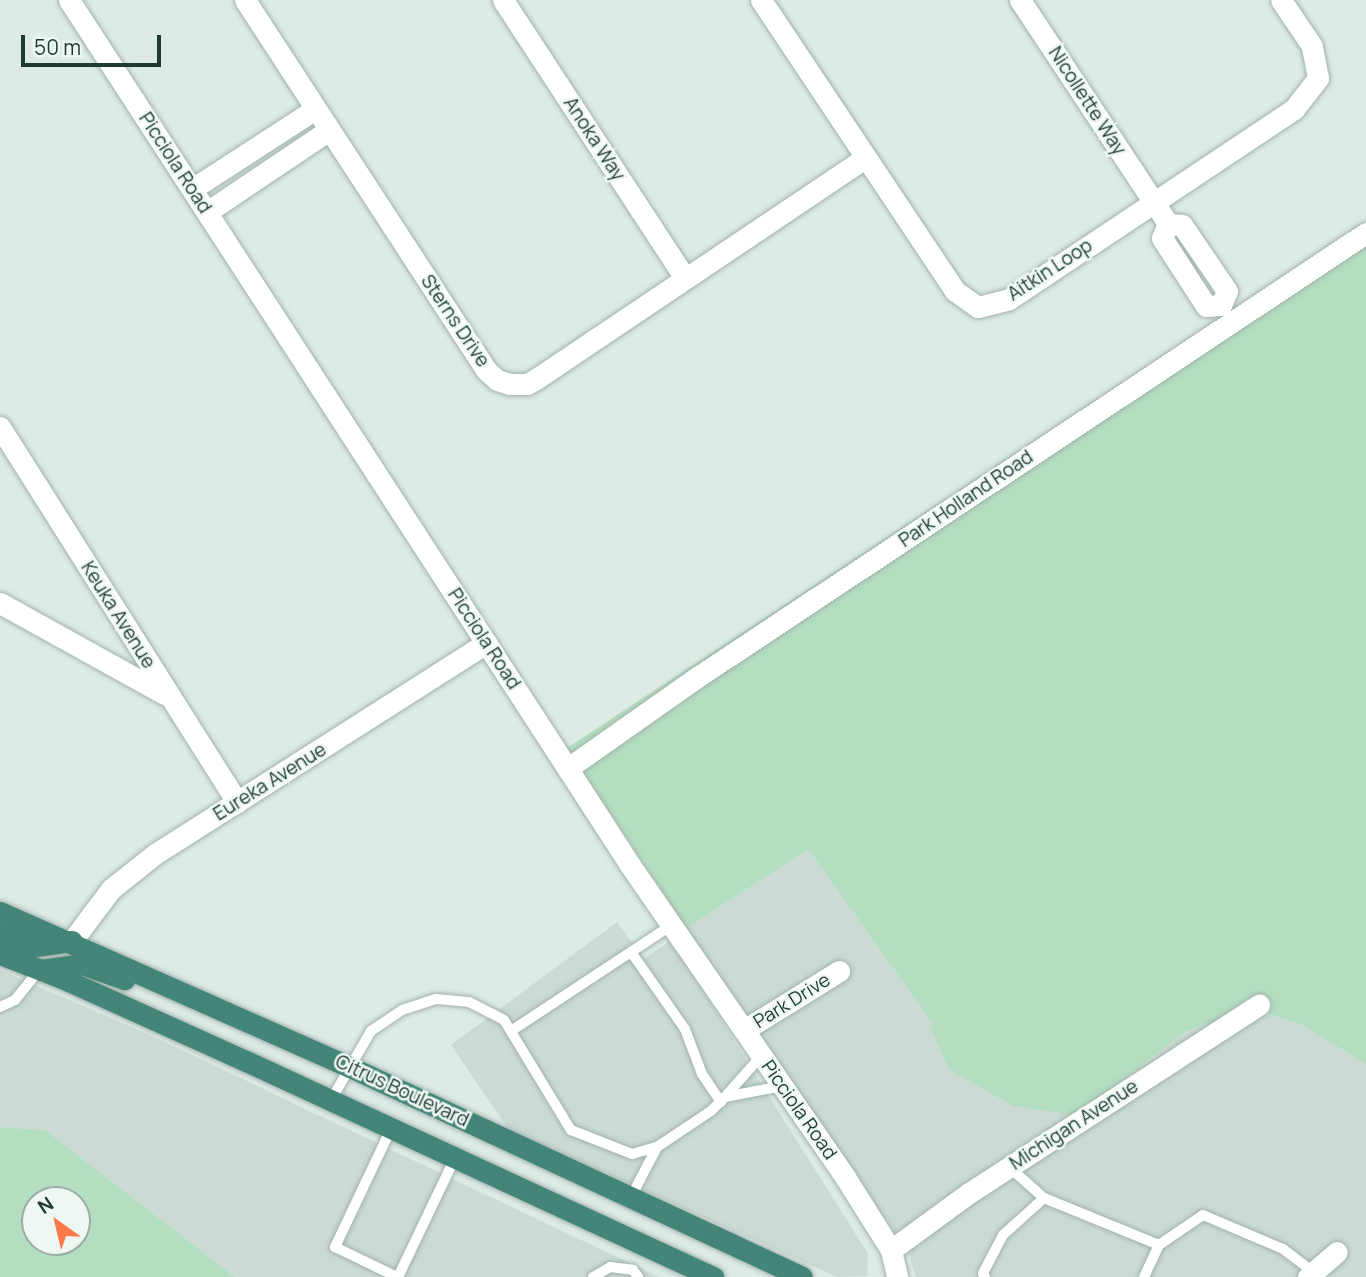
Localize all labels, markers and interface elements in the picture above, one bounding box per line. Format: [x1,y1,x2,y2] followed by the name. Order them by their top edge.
[24,21,164,65] scale bar
[34,33,81,61] text: 50 m
[1043,42,1131,160] street label: Nicollette Way
[559,93,629,185] street label: Anoka Way
[134,108,216,218] street label: Picciola Road
[1003,234,1097,306] street label: Aitkin Loop
[416,271,494,371] street label: Sterns Drive
[895,446,1037,552] street label: Park Holland Road
[76,557,160,673] street label: Keuka Avenue
[443,584,525,694] street label: Picciola Road
[209,738,331,826] street label: Eureka Avenue
[749,969,835,1033] street label: Park Drive
[332,1050,472,1132] street label: Citrus Boulevard
[756,1056,842,1164] street label: Picciola Road
[1005,1075,1143,1175] street label: Michigan Avenue
[21,1186,91,1256] north arrow
[32,1191,58,1220] text: N

